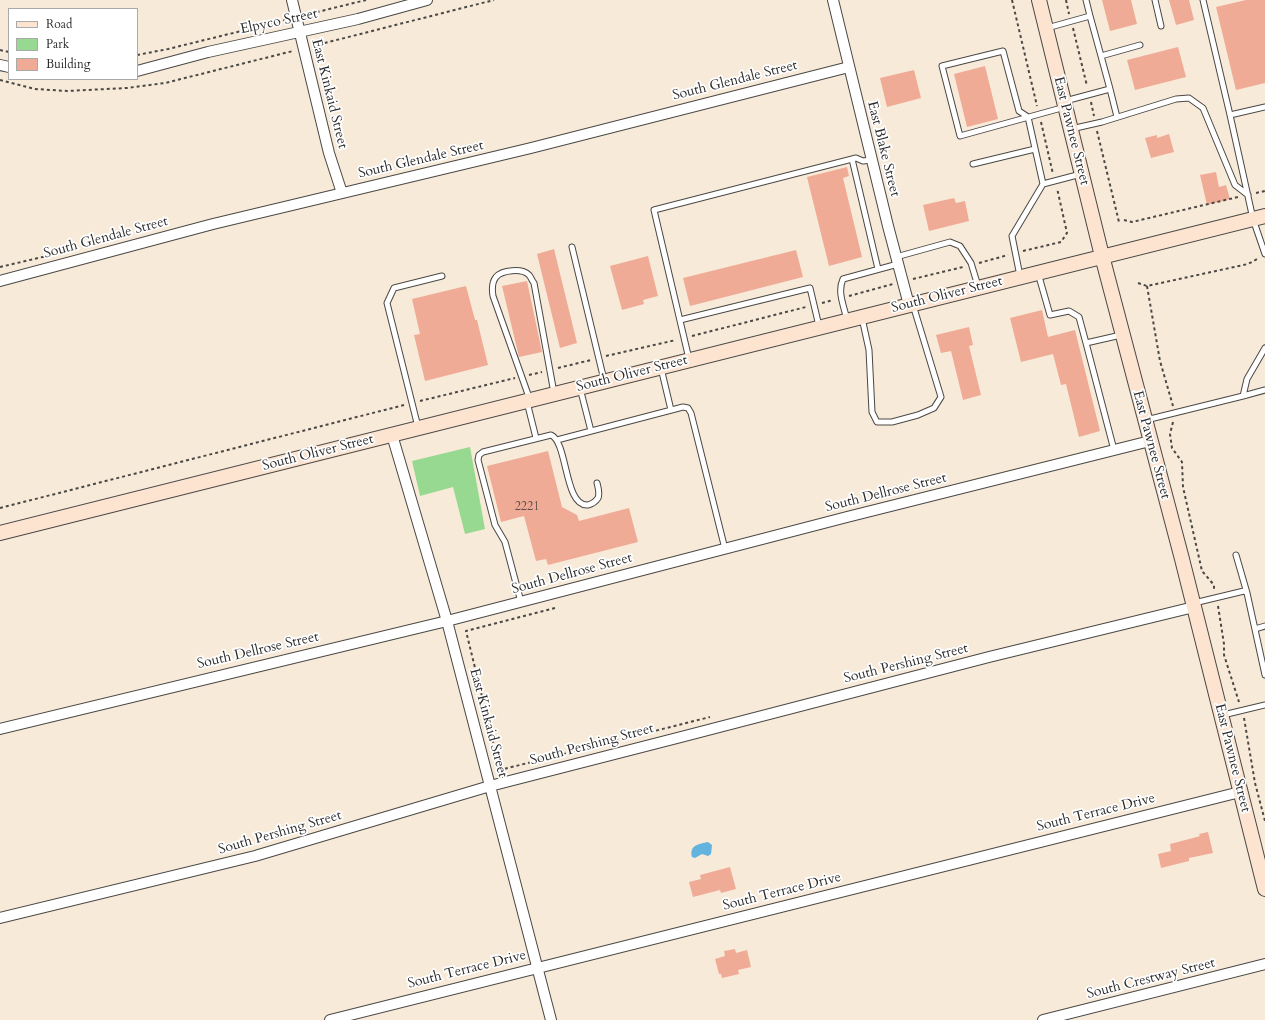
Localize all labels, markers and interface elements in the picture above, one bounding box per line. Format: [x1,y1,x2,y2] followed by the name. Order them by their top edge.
[239,6,319,38] street label: Elpyco Street
[8,8,138,80] legend
[46,16,72,32] text: Road
[46,36,69,52] text: Park
[307,38,351,150] street label: East Kinkaid Street
[46,56,90,72] text: Building
[671,57,799,105] street label: South Glendale Street
[1049,75,1093,187] street label: East Pawnee Street
[863,99,903,199] street label: East Blake Street
[357,137,485,183] street label: South Glendale Street
[42,213,170,263] street label: South Glendale Street
[890,273,1004,317] street label: South Oliver Street
[575,352,689,396] street label: South Oliver Street
[1128,389,1174,501] street label: East Pawnee Street
[261,431,375,475] street label: South Oliver Street
[824,470,948,516] street label: South Dellrose Street
[515,500,539,514] house number: 2221
[510,550,634,598] street label: South Dellrose Street
[196,629,320,673] street label: South Dellrose Street
[842,640,970,688] street label: South Pershing Street
[465,667,511,779] street label: East Kinkaid Street
[1210,702,1254,814] street label: East Pawnee Street
[528,720,656,770] street label: South Pershing Street
[1035,790,1157,836] street label: South Terrace Drive
[216,807,344,859] street label: South Pershing Street
[721,869,843,915] street label: South Terrace Drive
[406,947,528,993] street label: South Terrace Drive
[1085,955,1217,1003] street label: South Crestway Street

